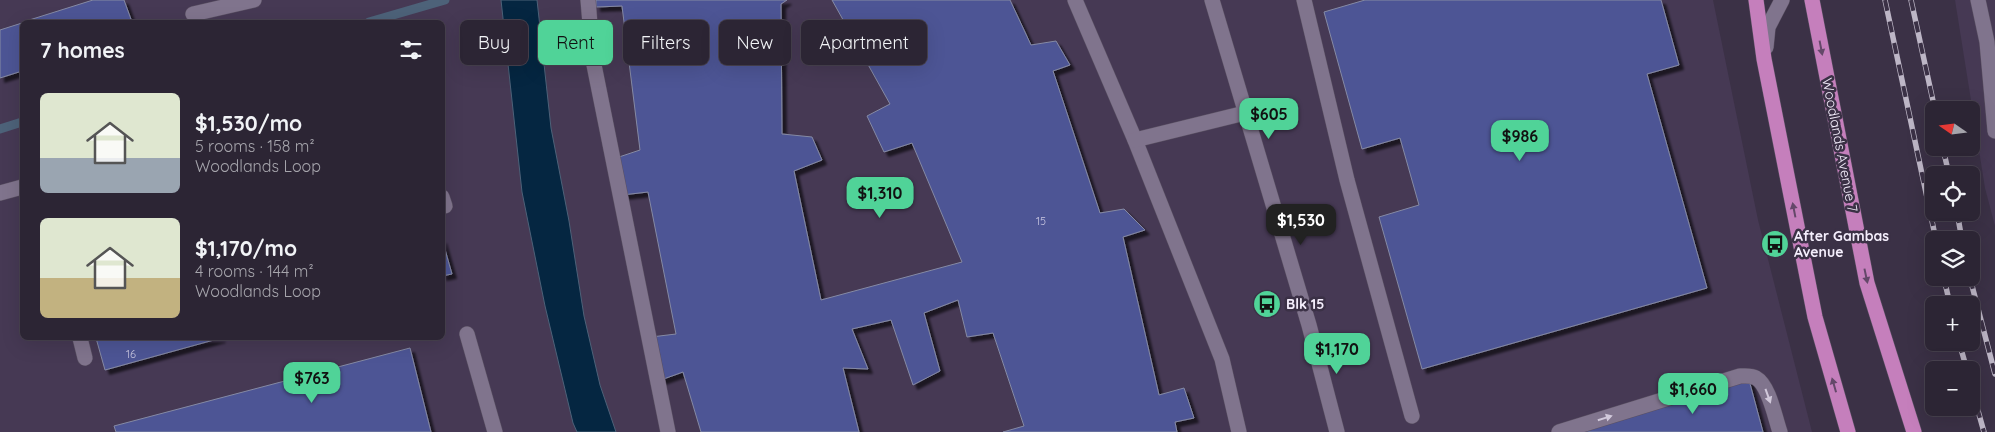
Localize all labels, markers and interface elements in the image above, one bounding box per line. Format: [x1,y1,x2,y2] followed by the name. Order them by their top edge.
[460,20,528,65] chip: Buy
[538,20,613,65] chip: Rent
[623,20,709,65] chip: Filters
[719,20,791,65] chip: New
[801,20,927,65] chip: Apartment
[397,36,425,64] icon: filters
[40,37,125,63] text: 7 homes
[1818,40,1826,56] one-way arrow
[1818,76,1862,214] street label: Woodlands Avenue 7
[1239,98,1299,140] pin: $605
[1925,101,1980,156] north arrow
[1925,101,1980,416] map controls
[1250,104,1288,124] text: $605
[195,110,302,136] text: $1,530/mo
[80,113,140,173] icon: home
[1490,120,1550,162] pin: $986
[1502,126,1538,146] text: $986
[195,136,315,156] text: 5 rooms · 158 m²
[195,156,321,176] text: Woodlands Loop
[1925,166,1980,221] button: locate
[839,176,921,219] pin: $1,310
[858,183,902,203] text: $1,310
[1790,202,1798,218] one-way arrow
[1260,204,1342,246] pin: $1,530
[1277,210,1325,230] text: $1,530
[1036,214,1046,228] house number: 15
[1794,227,1889,261] place label: After Gambas Avenue
[1760,229,1790,259] bus stop icon: After Gambas Avenue
[1925,231,1980,286] button: layers
[195,235,297,261] text: $1,170/mo
[80,238,140,298] icon: home
[195,261,313,281] text: 4 rooms · 144 m²
[1862,268,1870,284] one-way arrow
[195,281,321,301] text: Woodlands Loop
[1252,289,1282,319] bus stop icon: Blk 15
[1286,295,1324,313] place label: Blk 15
[1925,296,1980,351] button: +
[1296,332,1378,375] pin: $1,170
[1315,339,1359,359] text: $1,170
[126,347,136,361] house number: 16
[1925,361,1980,416] button: −
[282,362,342,404] pin: $763
[294,368,330,388] text: $763
[1652,372,1734,415] pin: $1,660
[1830,378,1838,393] one-way arrow
[1669,379,1717,399] text: $1,660
[1764,389,1772,404] one-way arrow
[1598,413,1613,421] one-way arrow

